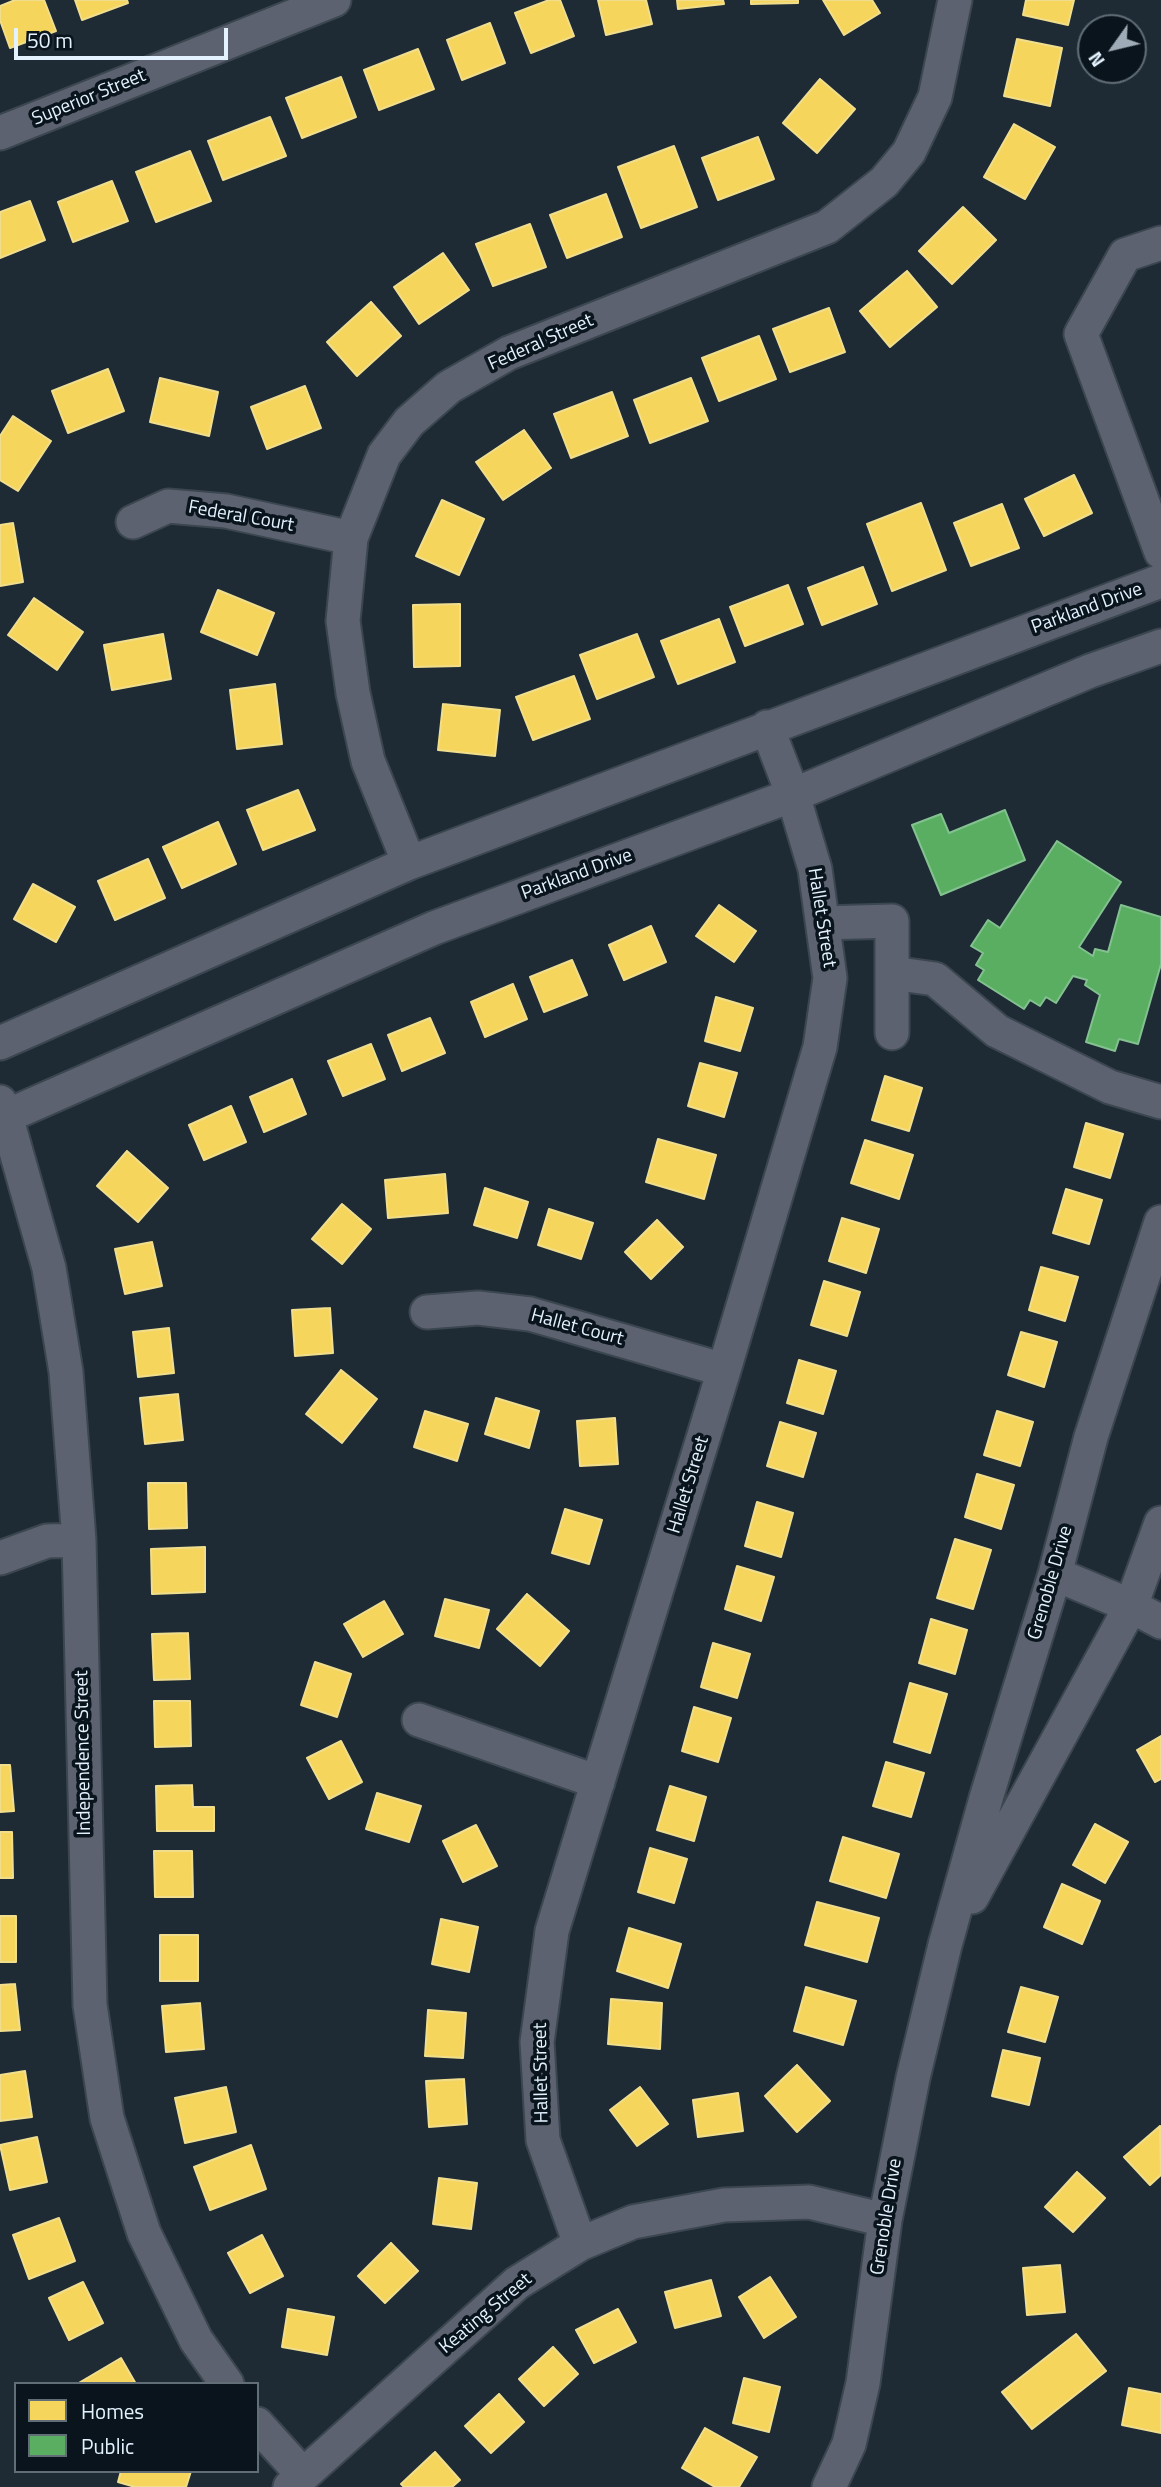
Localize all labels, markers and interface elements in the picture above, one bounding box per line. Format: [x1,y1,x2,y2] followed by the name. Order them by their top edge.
[18,14,231,58] scale bar
[1077,14,1147,84] north arrow
[27,24,73,56] text: 50 m
[1080,46,1112,73] text: N
[29,65,149,131] street label: Superior Street
[485,310,597,376] street label: Federal Street
[186,496,296,538] street label: Federal Court
[1028,578,1146,640] street label: Parkland Drive
[518,844,636,906] street label: Parkland Drive
[802,867,840,969] street label: Hallet Street
[528,1305,626,1351] street label: Hallet Court
[663,1434,715,1536] street label: Hallet Street
[1024,1523,1078,1643] street label: Grenoble Drive
[71,1670,97,1836] street label: Independence Street
[530,2023,554,2123] street label: Hallet Street
[867,2157,907,2277] street label: Grenoble Drive
[435,2269,537,2359] street label: Keating Street
[14,2382,259,2473] legend
[81,2395,144,2427] text: Homes
[81,2430,134,2462] text: Public

